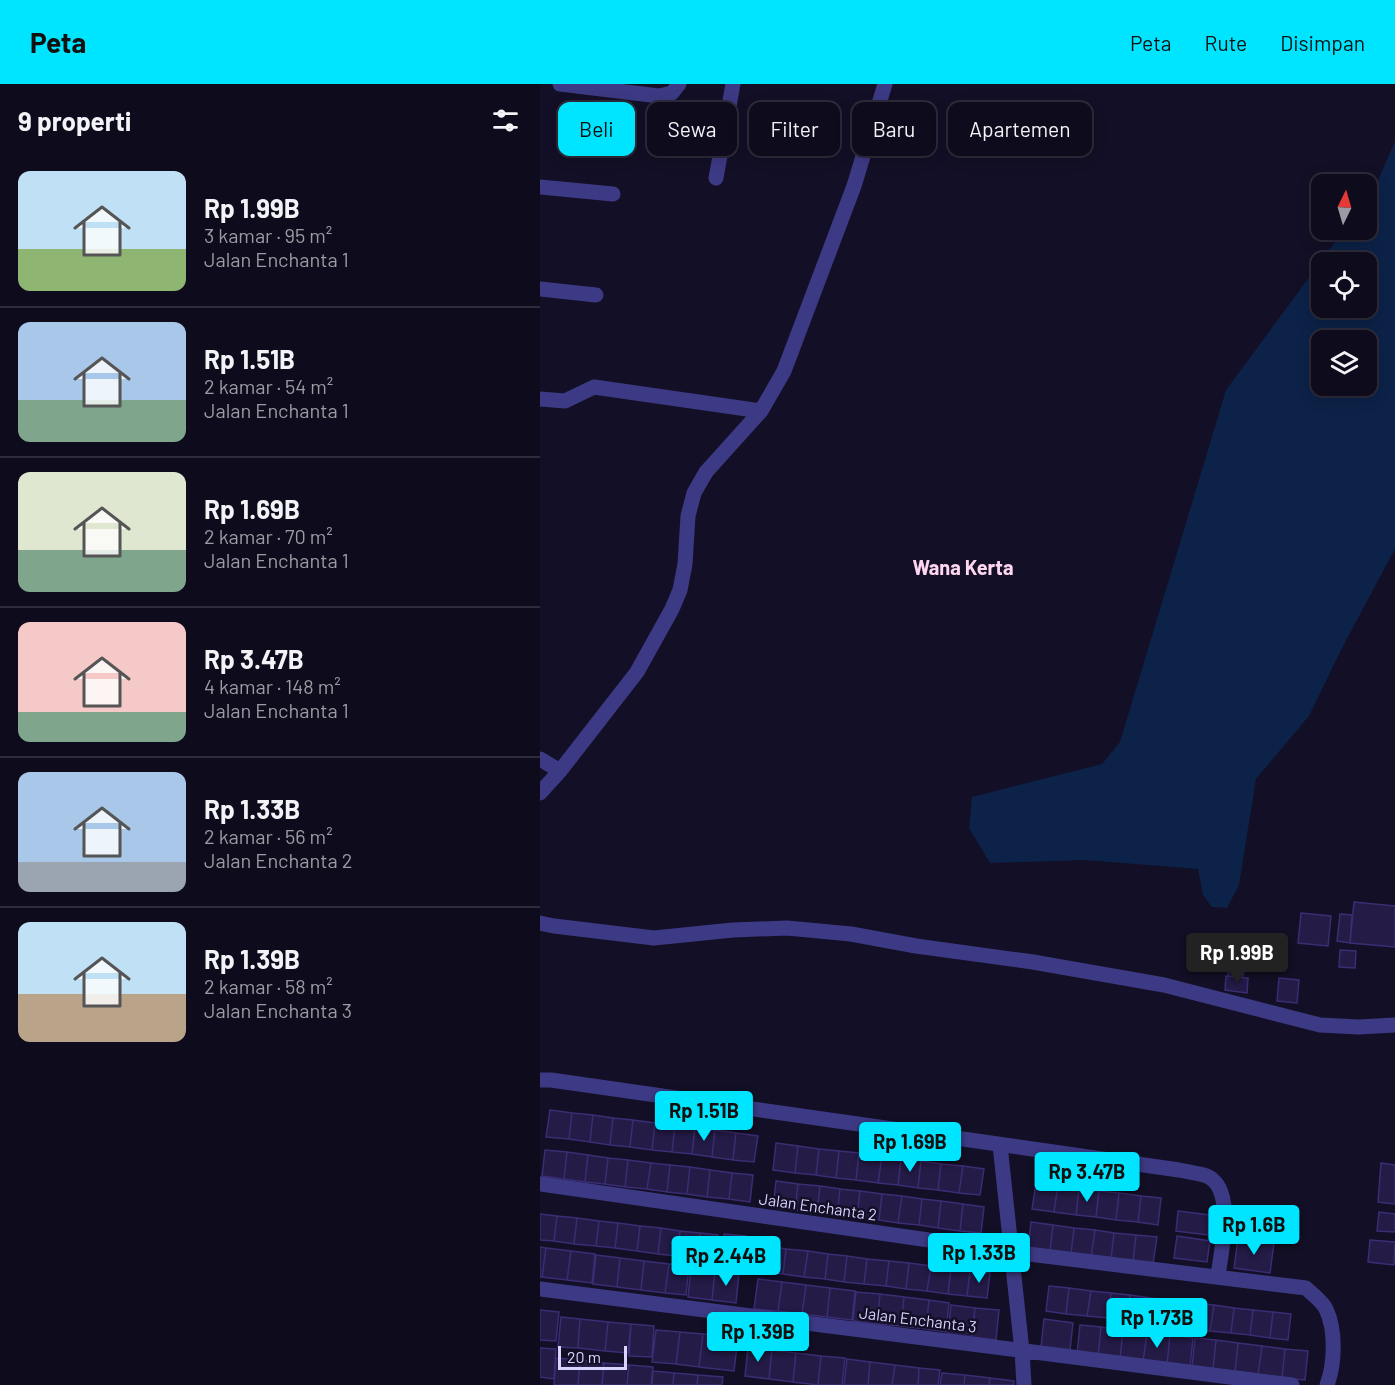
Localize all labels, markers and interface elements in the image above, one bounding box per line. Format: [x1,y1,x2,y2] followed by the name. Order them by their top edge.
[30,25,86,59] text: Peta
[1130,30,1172,55] text: Peta
[1205,30,1247,55] text: Rute
[1280,30,1365,55] text: Disimpan
[558,102,635,156] chip: Beli
[647,102,737,156] chip: Sewa
[749,102,840,156] chip: Filter
[852,102,936,156] chip: Baru
[948,102,1092,156] chip: Apartemen
[489,104,522,137] icon: filters
[18,105,131,136] text: 9 properti
[1311,174,1377,240] north arrow
[1311,174,1377,396] map controls
[204,192,300,223] text: Rp 1.99B
[66,195,138,267] icon: home
[204,223,332,247] text: 3 kamar · 95 m²
[204,247,349,271] text: Jalan Enchanta 1
[1311,252,1377,318] button: locate
[1311,330,1377,396] button: layers
[204,343,295,374] text: Rp 1.51B
[66,346,138,418] icon: home
[204,374,333,398] text: 2 kamar · 54 m²
[204,398,349,422] text: Jalan Enchanta 1
[204,493,300,524] text: Rp 1.69B
[66,496,138,568] icon: home
[204,524,333,548] text: 2 kamar · 70 m²
[204,548,349,572] text: Jalan Enchanta 1
[912,555,1014,579] district label: Wana Kerta
[204,643,304,674] text: Rp 3.47B
[66,646,138,718] icon: home
[204,674,341,698] text: 4 kamar · 148 m²
[204,698,349,722] text: Jalan Enchanta 1
[204,793,300,824] text: Rp 1.33B
[66,796,138,868] icon: home
[204,824,333,848] text: 2 kamar · 56 m²
[204,848,353,872] text: Jalan Enchanta 2
[1175,933,1299,984] pin: Rp 1.99B
[1200,940,1274,964] text: Rp 1.99B
[204,943,300,974] text: Rp 1.39B
[66,946,138,1018] icon: home
[204,974,333,998] text: 2 kamar · 58 m²
[204,998,352,1022] text: Jalan Enchanta 3
[642,1091,766,1142] pin: Rp 1.51B
[669,1098,739,1122] text: Rp 1.51B
[848,1122,972,1173] pin: Rp 1.69B
[873,1129,947,1153] text: Rp 1.69B
[1025,1152,1149,1203] pin: Rp 3.47B
[1049,1159,1125,1183] text: Rp 3.47B
[758,1188,878,1224] street label: Jalan Enchanta 2
[1199,1205,1309,1256] pin: Rp 1.6B
[1222,1212,1286,1236] text: Rp 1.6B
[917,1233,1041,1284] pin: Rp 1.33B
[664,1236,788,1287] pin: Rp 2.44B
[942,1240,1016,1264] text: Rp 1.33B
[686,1243,766,1267] text: Rp 2.44B
[1095,1298,1219,1349] pin: Rp 1.73B
[858,1302,978,1336] street label: Jalan Enchanta 3
[1120,1305,1194,1329] text: Rp 1.73B
[696,1312,820,1363] pin: Rp 1.39B
[721,1319,795,1343] text: Rp 1.39B
[558,1343,627,1370] scale bar
[567,1347,601,1366] text: 20 m

